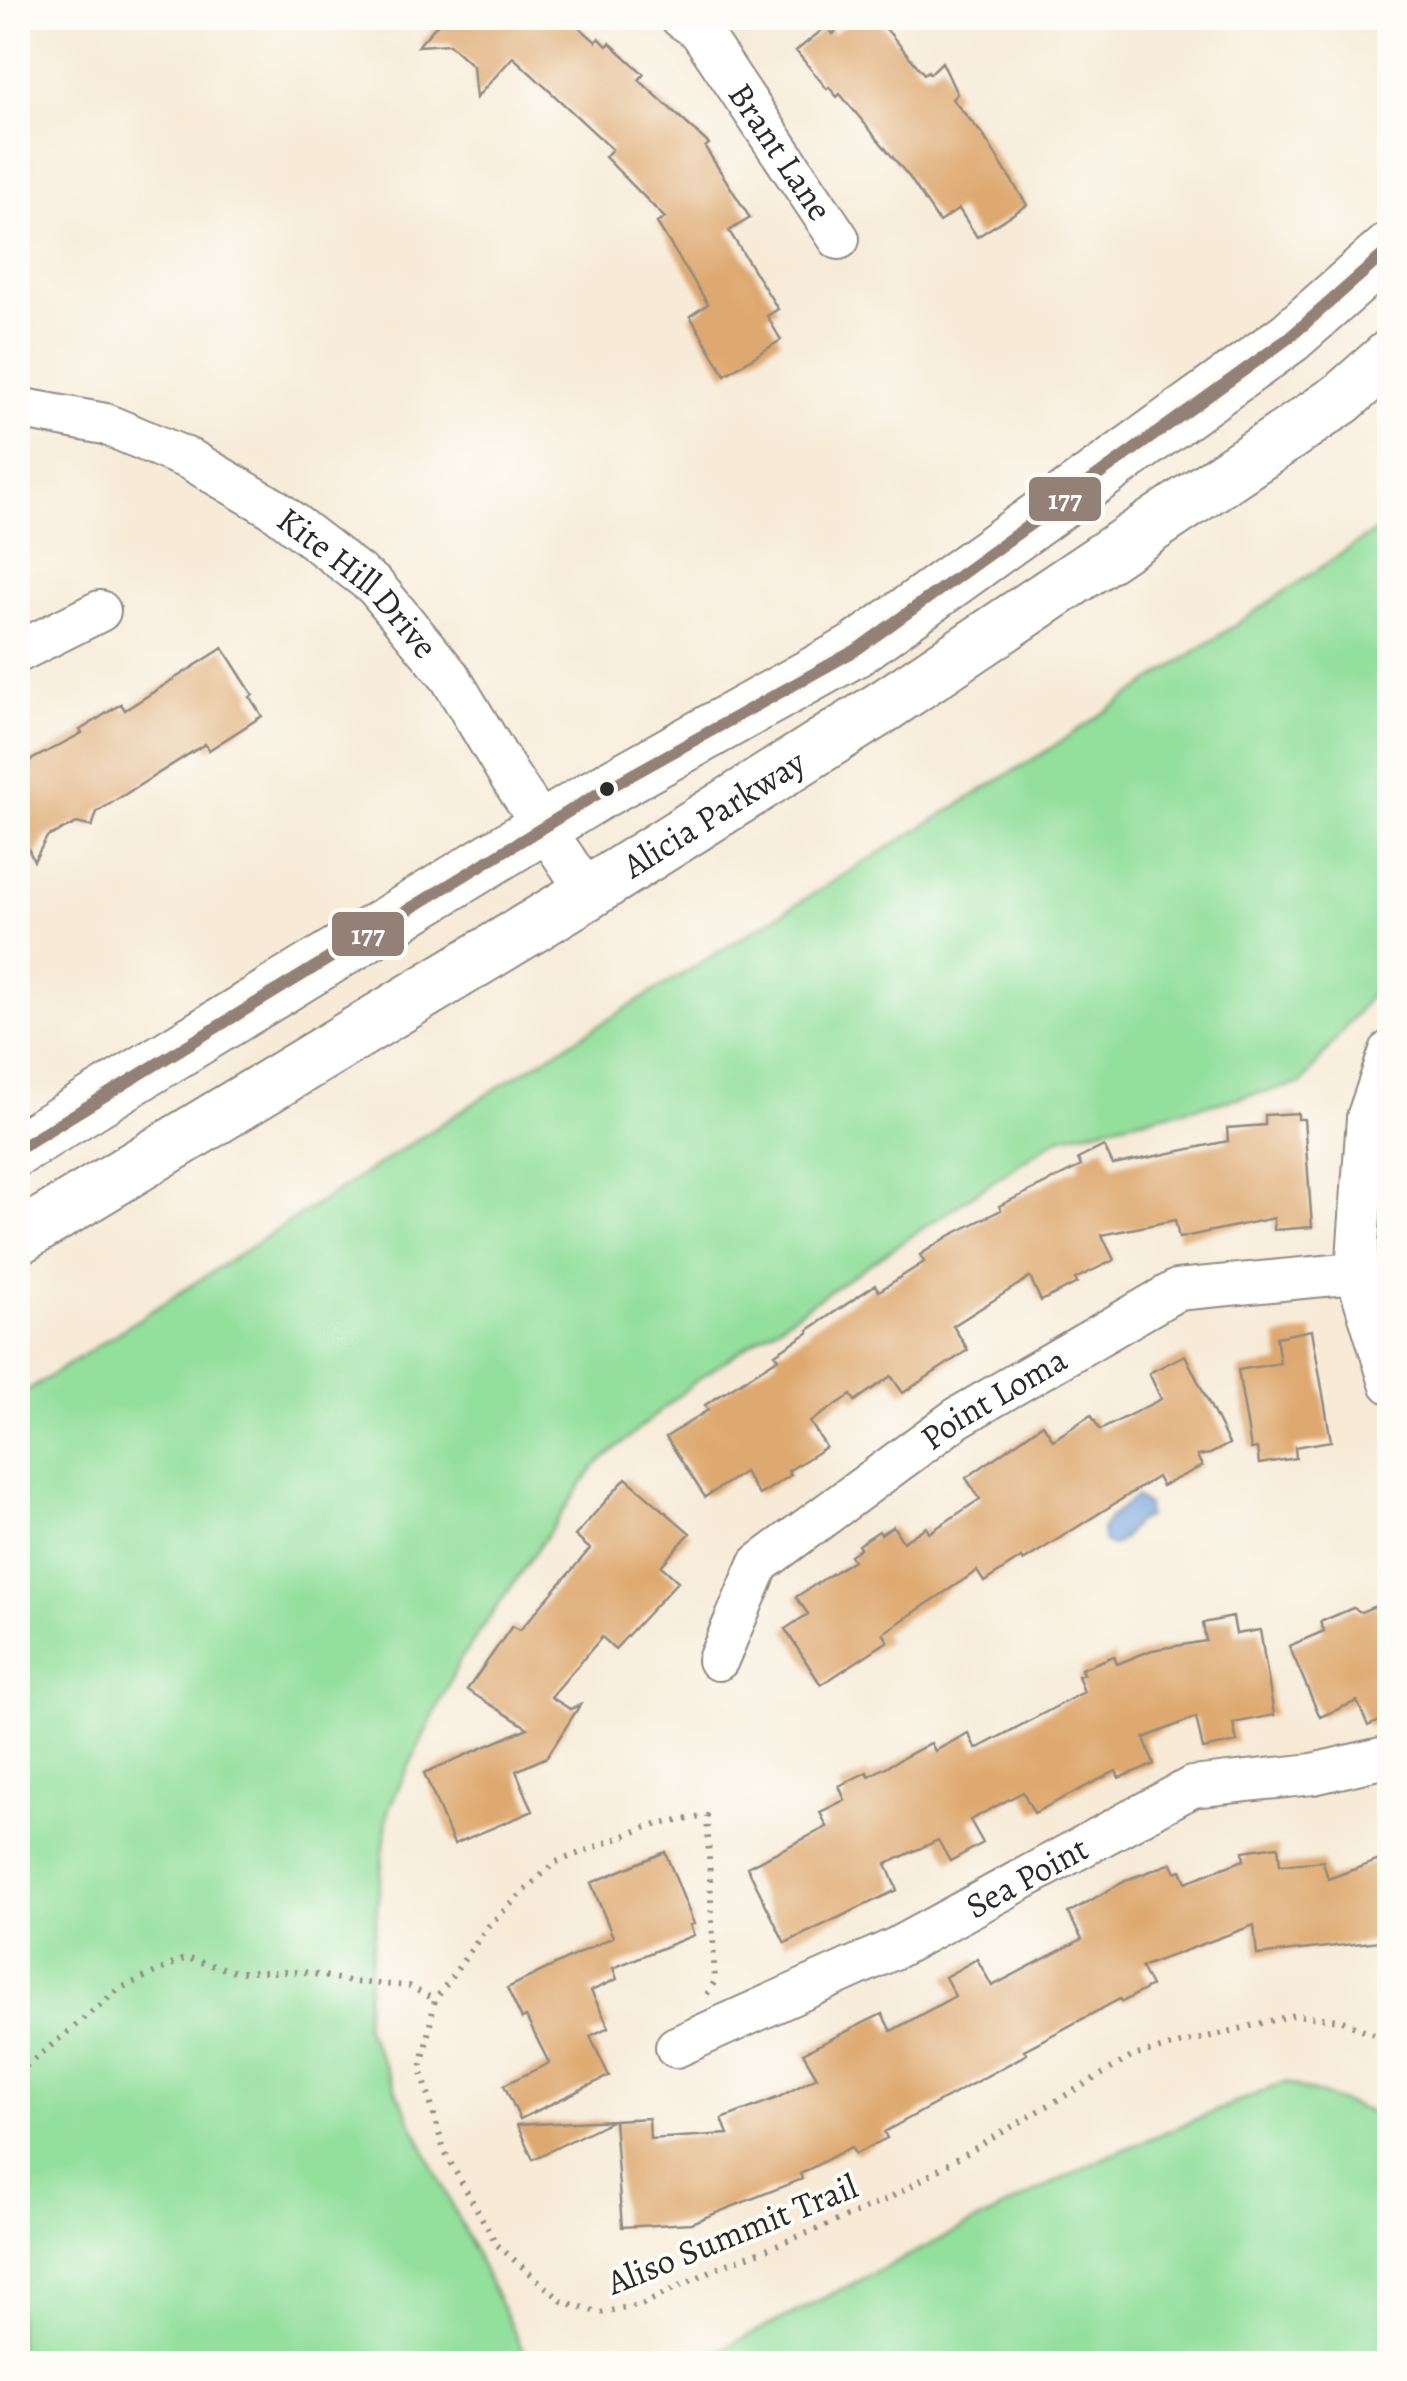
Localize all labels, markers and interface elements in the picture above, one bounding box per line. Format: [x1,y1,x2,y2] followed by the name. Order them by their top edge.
[717,73,844,230] street label: Brant Lane
[1027,475,1103,523] line badge: 177
[1048,481,1082,519] text: 177
[267,496,449,669] street label: Kite Hill Drive
[612,738,815,890] street label: Alicia Parkway
[597,779,617,799] unlabelled marker
[330,910,406,958] line badge: 177
[351,916,385,954] text: 177
[911,1335,1076,1461] street label: Point Loma
[957,1824,1096,1930] street label: Sea Point
[599,2162,865,2307] street label: Aliso Summit Trail

